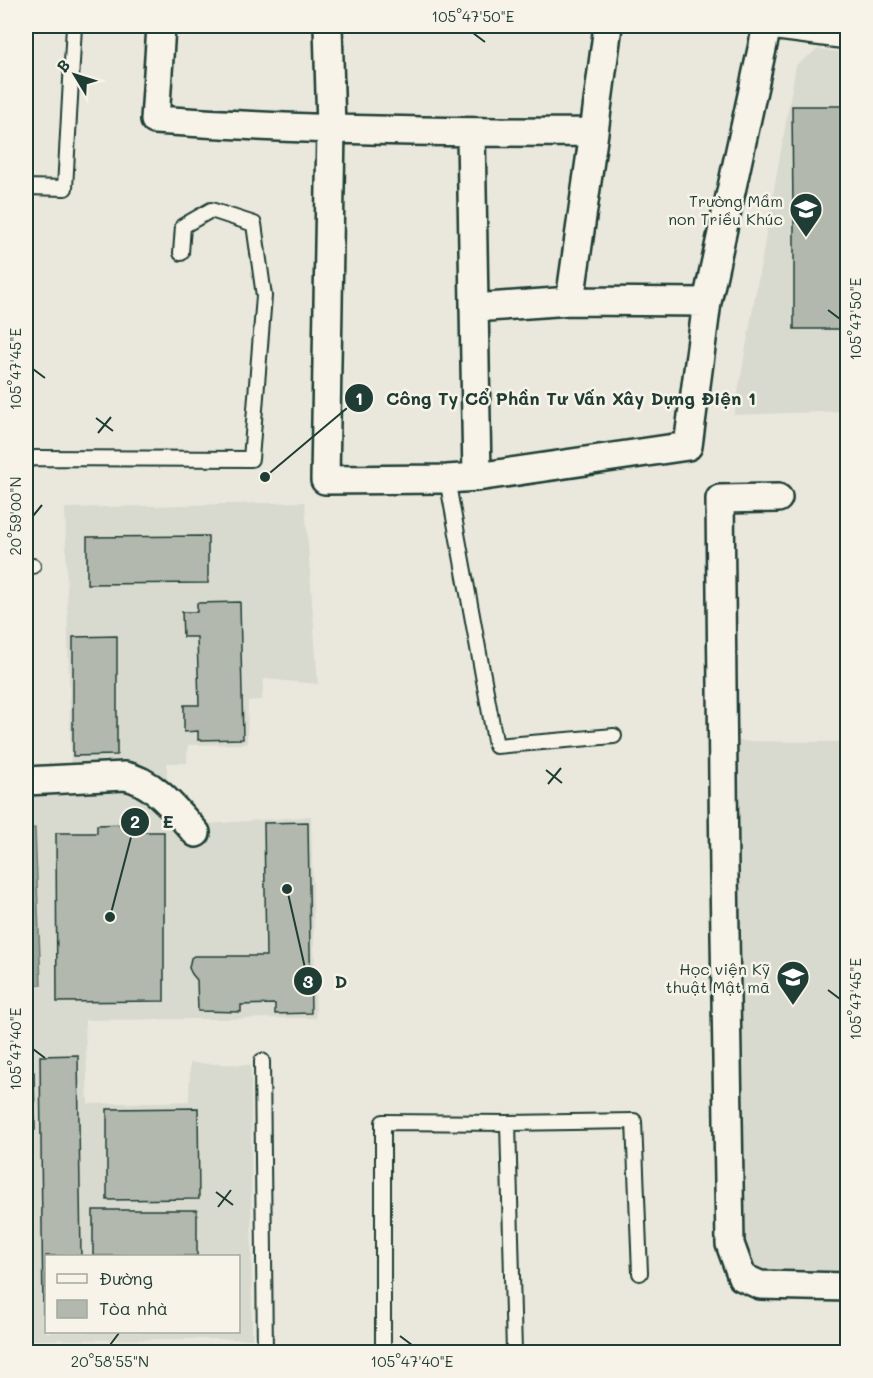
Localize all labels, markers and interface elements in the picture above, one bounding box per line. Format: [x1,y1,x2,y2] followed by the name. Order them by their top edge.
[432,6,515,26] text: 105°47'50"E
[45,45,105,105] north arrow
[51,55,74,76] text: B
[668,190,783,229] place label: Trường Mầm non Triều Khúc
[788,191,824,238] school or university icon: Trường Mầm non Triều Khúc
[845,277,865,360] text: 105°47'50"E
[5,327,25,410] text: 105°47'45"E
[344,380,768,416] callout: Công Ty Cổ Phần Tư Vấn Xây Dựng Điện 1
[355,386,363,410] text: 1
[386,386,756,410] text: Công Ty Cổ Phần Tư Vấn Xây Dựng Điện 1
[5,476,25,556] text: 20°59'00"N
[120,804,186,840] callout: E
[130,809,140,833] text: 2
[162,809,174,833] text: E
[845,957,865,1040] text: 105°47'45"E
[665,958,770,997] place label: Học viện Kỹ thuật Mật mã
[775,959,811,1006] school or university icon: Học viện Kỹ thuật Mật mã
[293,963,360,999] callout: D
[303,969,314,993] text: 3
[335,969,347,993] text: D
[5,1007,25,1090] text: 105°47'40"E
[45,1255,240,1333] legend
[99,1266,153,1290] text: Đường
[99,1296,168,1320] text: Tòa nhà
[71,1351,149,1371] text: 20°58'55"N
[371,1351,454,1371] text: 105°47'40"E

